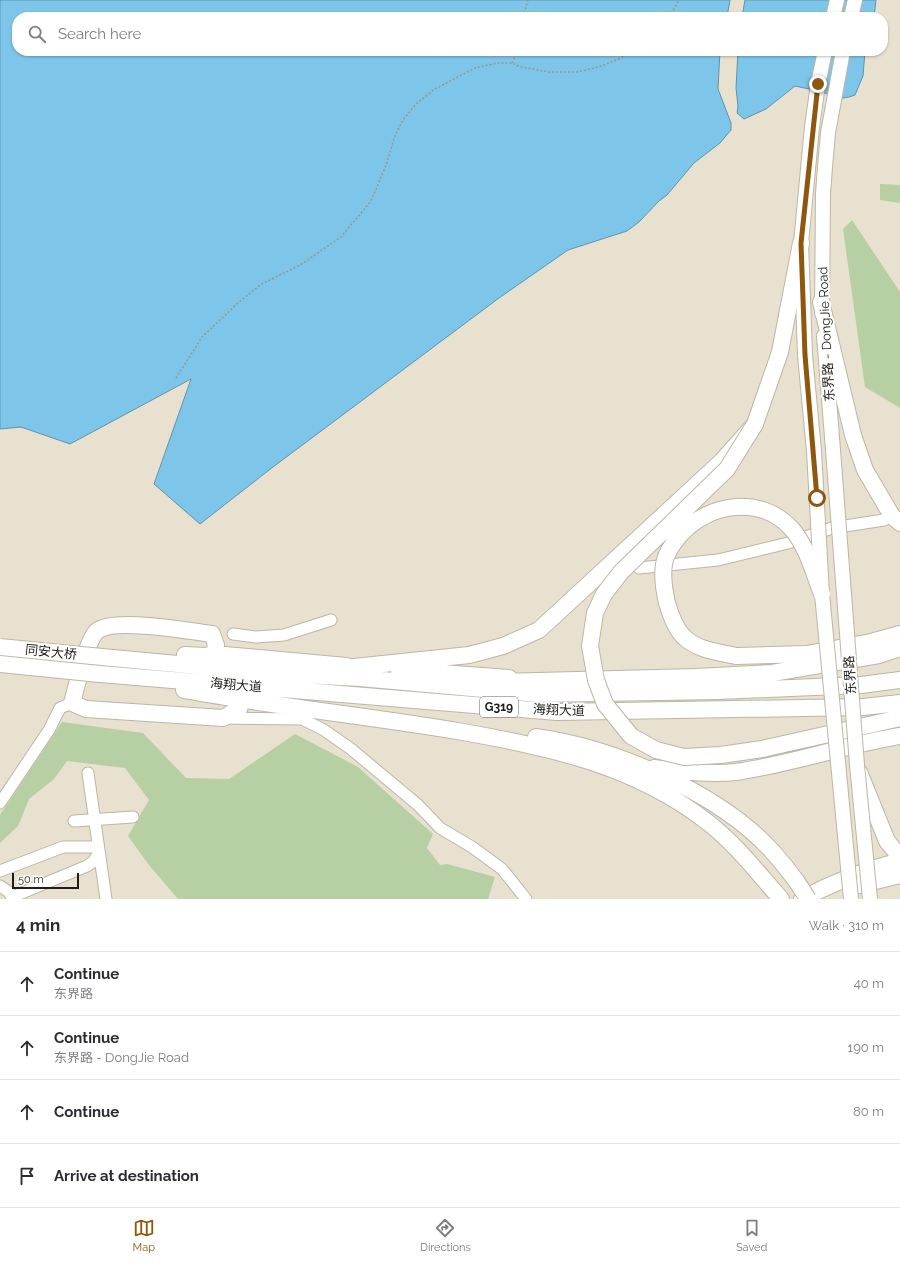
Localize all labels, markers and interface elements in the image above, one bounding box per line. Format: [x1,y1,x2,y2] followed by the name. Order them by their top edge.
[12,12,888,56] search box
[26,23,48,45] icon: search
[58,25,141,43] text: Search here
[809,75,827,93] route end
[815,266,837,402] street label: 东界路 - DongJie Road
[808,489,826,507] route start
[24,642,78,662] street label: 同安大桥
[841,655,859,695] street label: 东界路
[209,675,263,695] street label: 海翔大道
[480,697,518,717] road number: G319
[533,702,585,718] street label: 海翔大道
[12,871,79,890] scale bar
[18,873,44,886] text: 50 m
[16,915,60,935] text: 4 min
[809,918,884,933] text: Walk · 310 m
[54,965,119,983] text: Continue
[16,973,38,995] icon: ahead
[854,976,884,991] text: 40 m
[54,986,93,1001] text: 东界路
[54,1029,119,1047] text: Continue
[16,1037,38,1059] icon: ahead
[848,1040,884,1055] text: 190 m
[54,1050,189,1065] text: 东界路 - DongJie Road
[16,1101,38,1123] icon: ahead
[54,1103,119,1121] text: Continue
[853,1104,884,1119] text: 80 m
[16,1165,38,1187] icon: arrive
[54,1167,199,1185] text: Arrive at destination
[133,1217,155,1254] tab: Map
[420,1217,471,1254] tab: Directions
[736,1217,767,1254] tab: Saved

